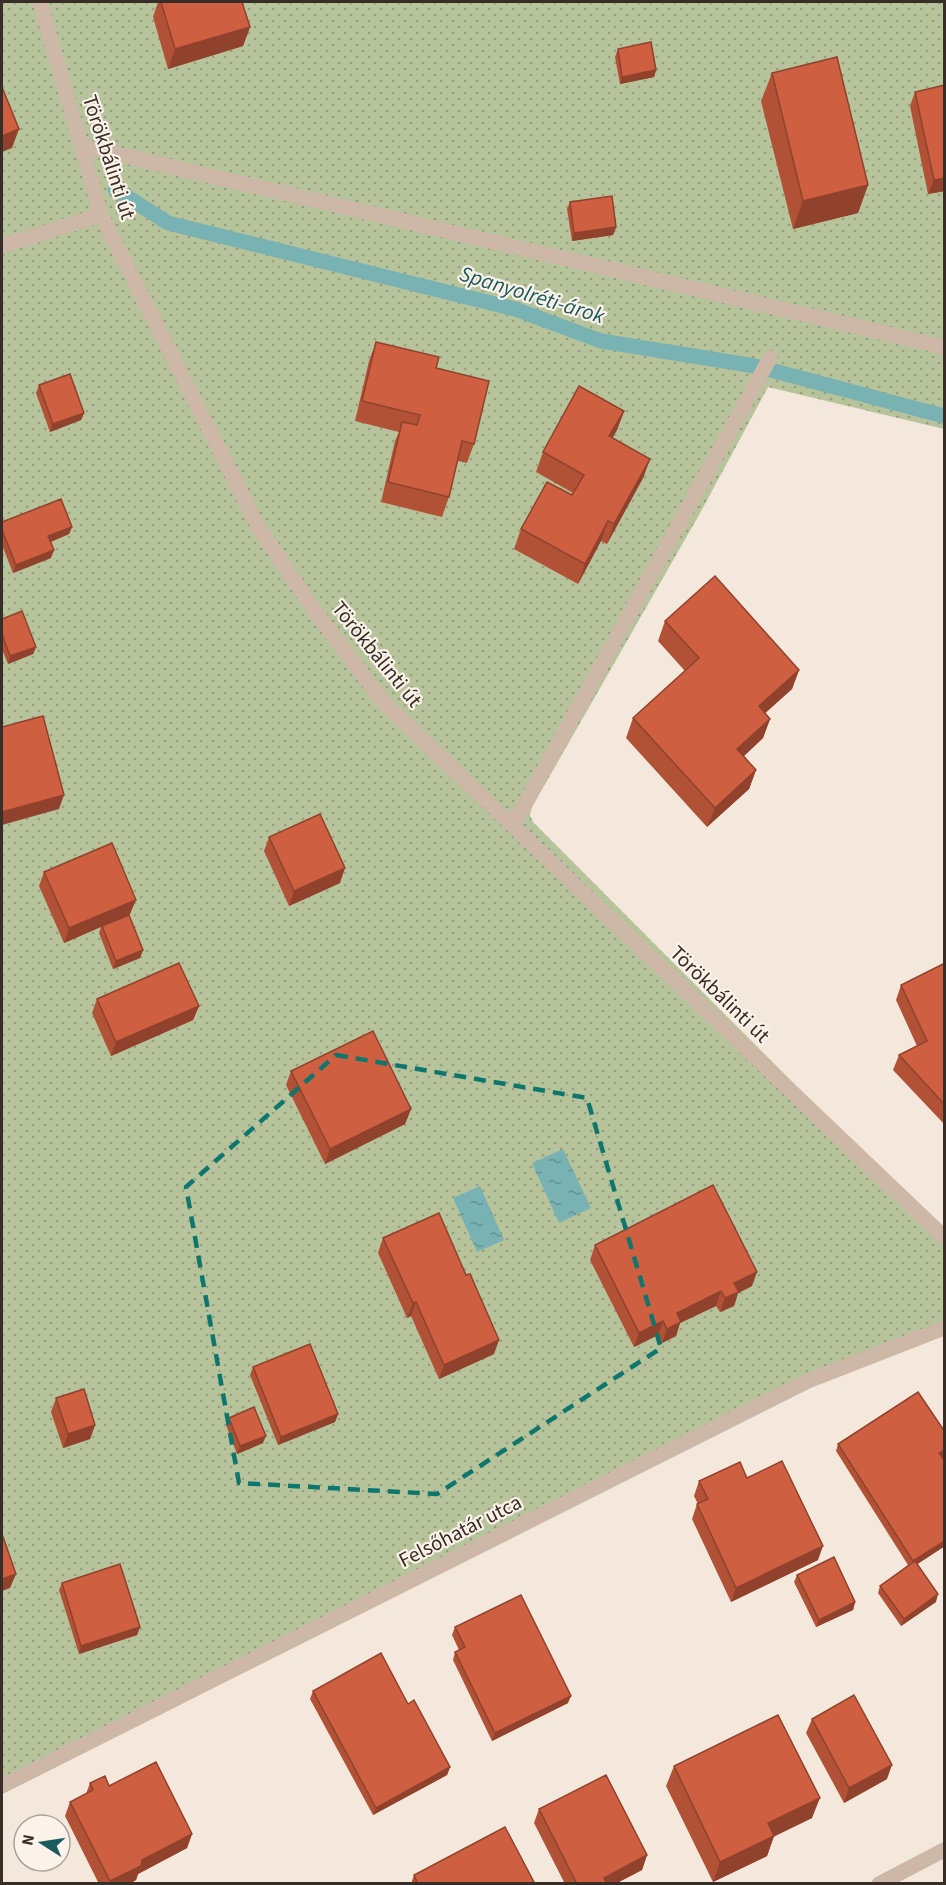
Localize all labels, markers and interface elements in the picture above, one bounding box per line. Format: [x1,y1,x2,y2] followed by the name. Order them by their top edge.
[75,91,143,223] street label: Törökbálinti út
[456,258,609,332] water label: Spanyolréti-árok
[325,594,429,714] street label: Törökbálinti út
[663,938,777,1050] street label: Törökbálinti út
[393,1487,527,1575] street label: Felsőhatár utca
[12,1813,72,1873] north arrow
[16,1833,40,1848] text: N

